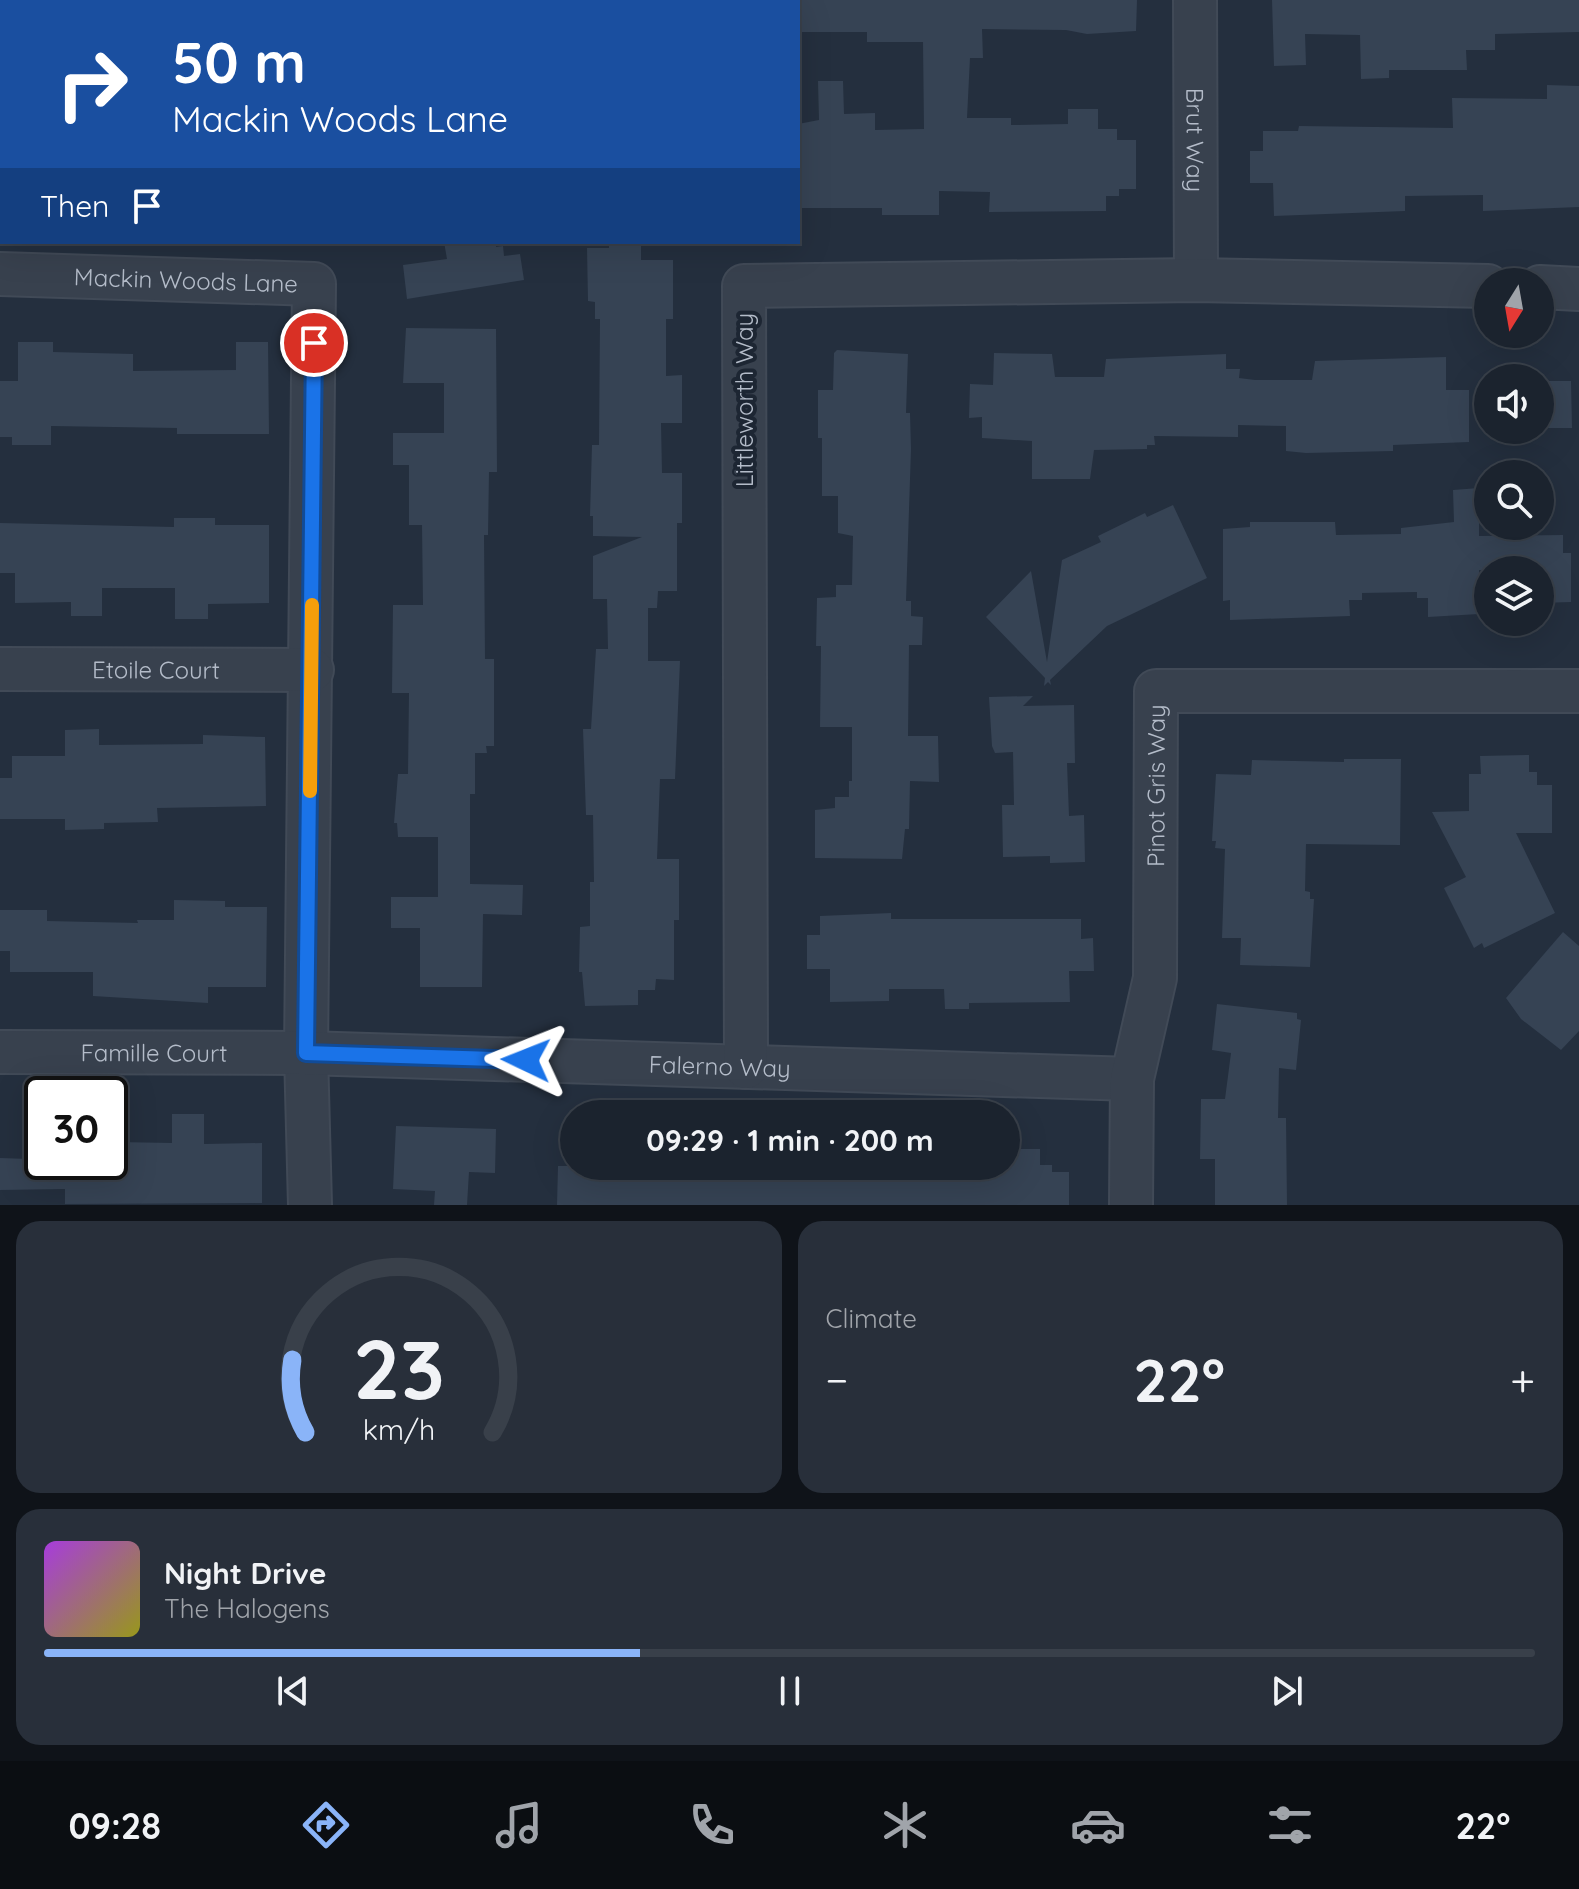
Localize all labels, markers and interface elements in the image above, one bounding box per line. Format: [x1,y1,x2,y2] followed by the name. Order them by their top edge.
[172,27,306,97] text: 50 m
[40,32,144,136] icon: right
[1180,88,1211,192] street label: Brut Way
[172,96,508,141] text: Mackin Woods Lane
[125,184,169,228] icon: arrive
[40,187,109,225] text: Then
[73,261,298,298] street label: Mackin Woods Lane
[1474,268,1554,348] north arrow
[1474,268,1554,636] map controls
[280,309,348,377] pin
[729,313,759,487] street label: Littleworth Way
[292,321,336,365] icon: arrive
[1474,364,1554,444] button: sound
[1474,460,1554,540] button: search
[1474,556,1554,636] button: layers
[92,654,220,685] street label: Etoile Court
[1140,704,1171,867] street label: Pinot Gris Way
[484,1018,568,1102] position arrow
[81,1037,227,1068] street label: Famille Court
[648,1049,791,1083] street label: Falerno Way
[24,1076,128,1180] speed limit sign: 30
[646,1121,934,1159] text: 09:29 · 1 min · 200 m
[826,1302,917,1335] text: Climate
[353,1316,445,1420] text: 23
[1133,1342,1225,1417] text: 22°
[826,1352,848,1407] text: −
[1510,1352,1535,1407] text: +
[362,1411,435,1447] text: km/h
[164,1554,326,1592] text: Night Drive
[164,1592,330,1625] text: The Halogens
[271,1669,315,1713] icon: previous
[768,1669,812,1713] icon: pause
[1265,1669,1309,1713] icon: next
[298,1797,354,1853] icon: directions
[491,1797,547,1853] icon: music
[684,1797,740,1853] icon: phone
[877,1797,933,1853] icon: climate
[1070,1797,1126,1853] icon: car
[1262,1797,1318,1853] icon: filters
[68,1803,161,1848] text: 09:28
[1455,1803,1511,1848] text: 22°

